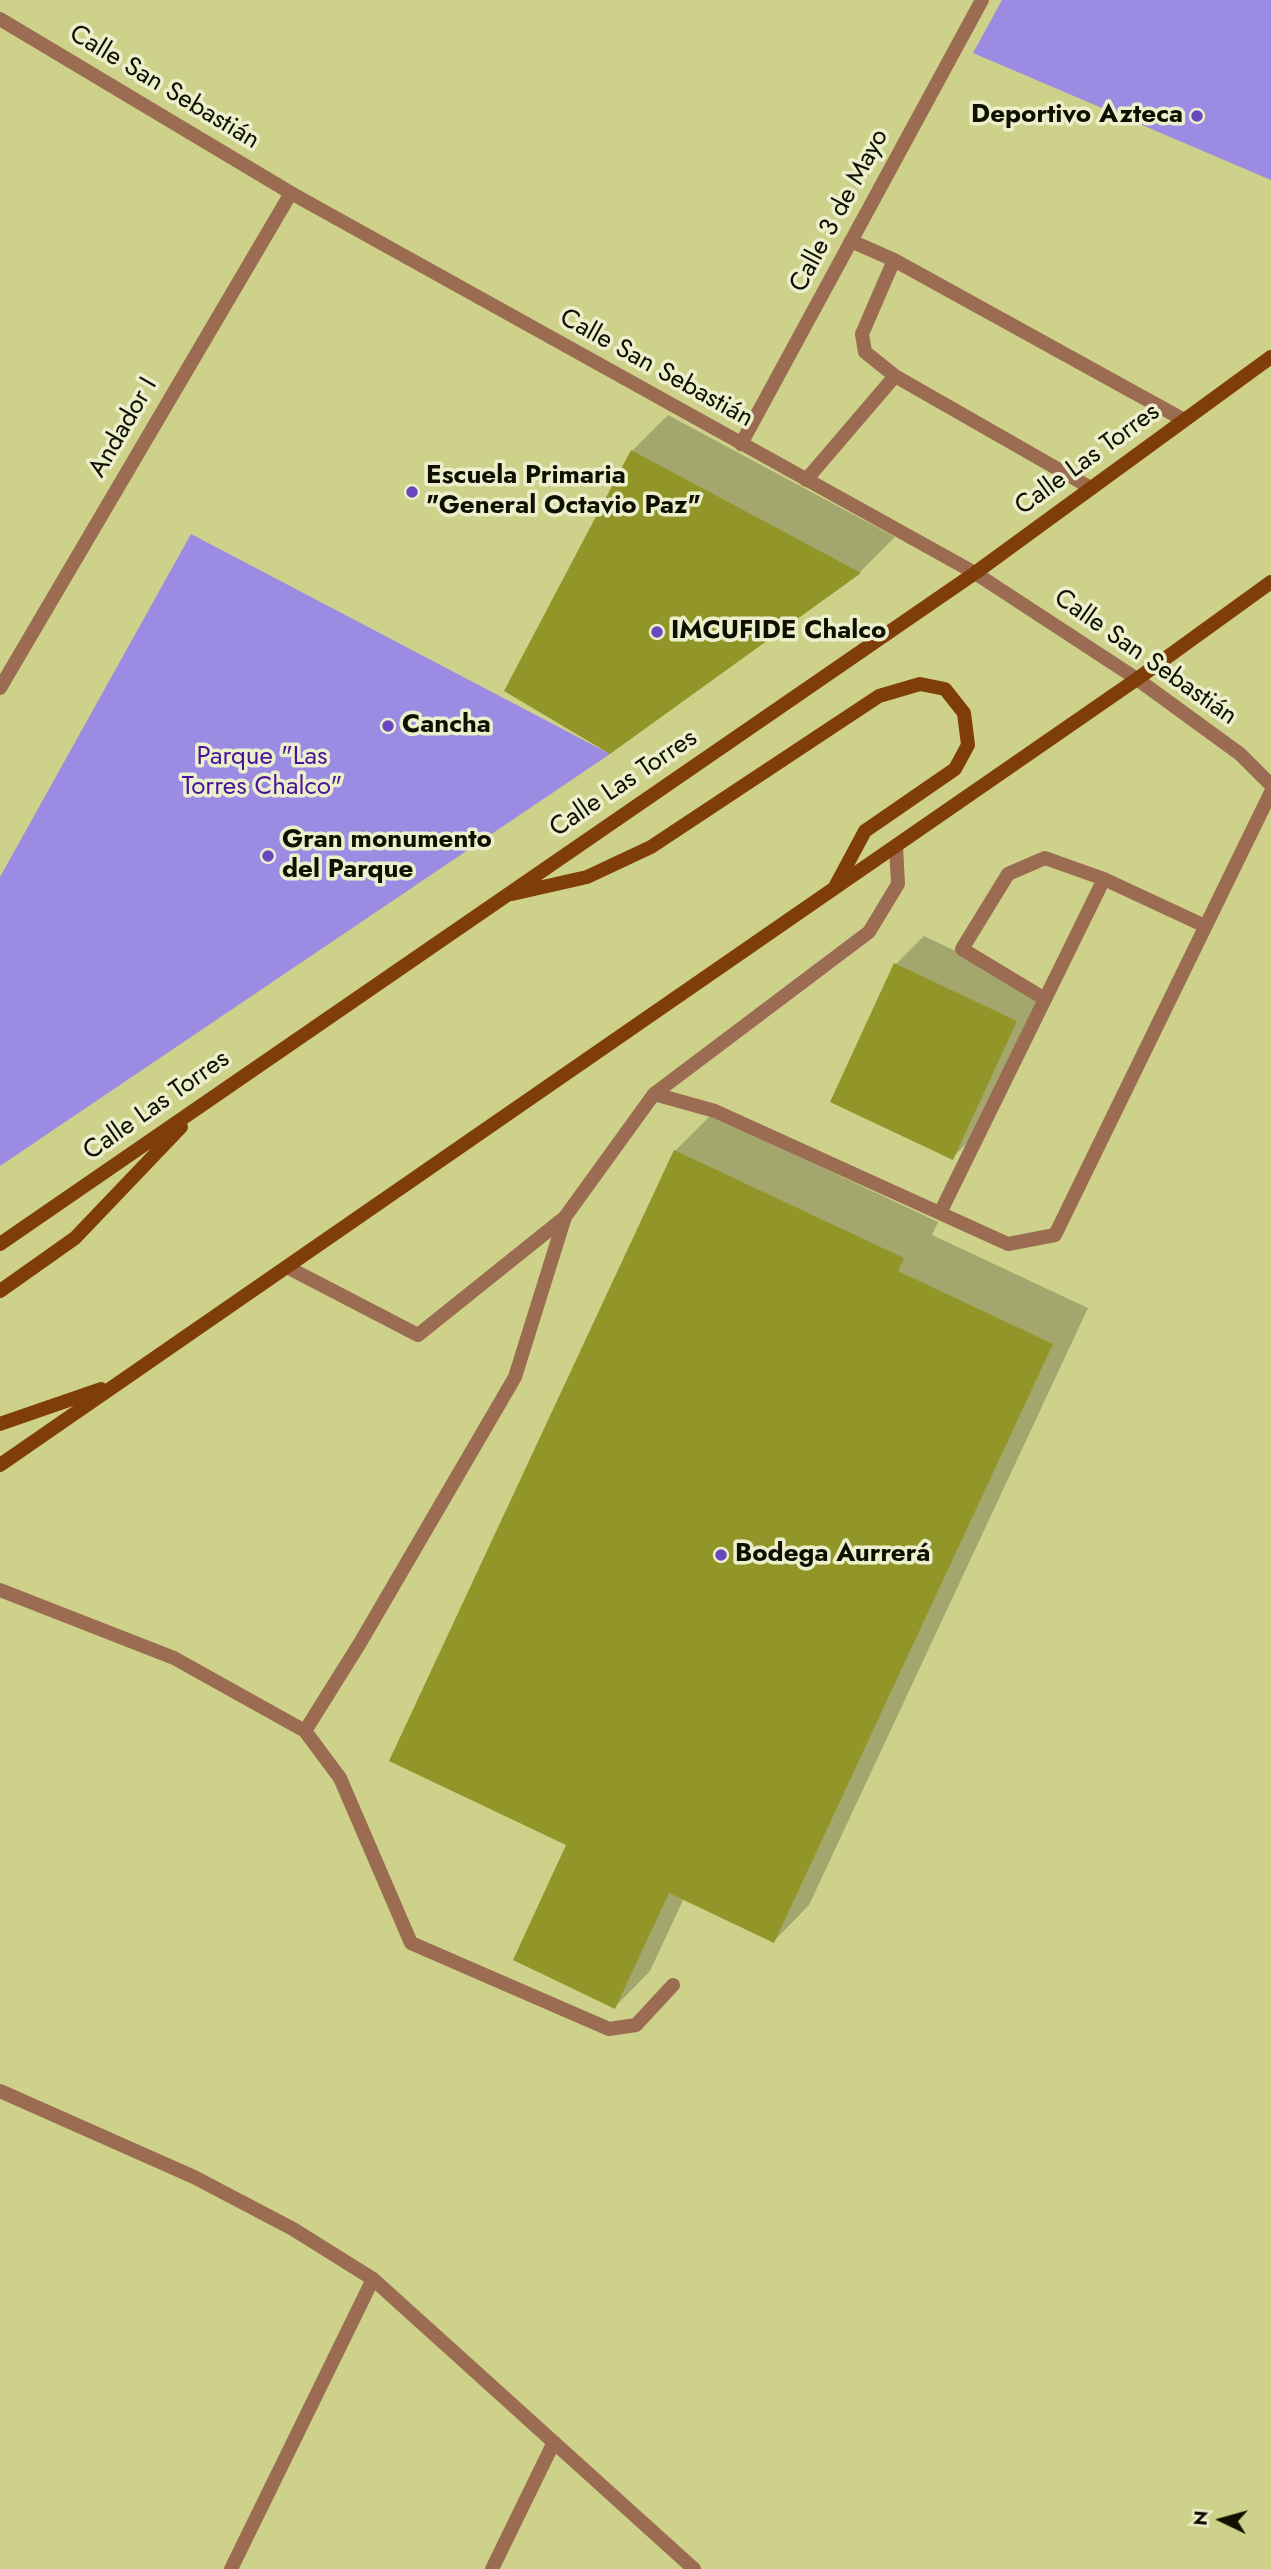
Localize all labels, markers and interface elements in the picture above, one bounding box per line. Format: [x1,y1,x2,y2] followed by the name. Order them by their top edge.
[63,19,265,157] street label: Calle San Sebastián
[971,100,1183,132] place label: Deportivo Azteca
[1189,108,1205,124] marker: Deportivo Azteca
[784,124,896,298] street label: Calle 3 de Mayo
[554,303,758,435] street label: Calle San Sebastián
[83,372,165,484] street label: Andador I
[1010,397,1166,523] street label: Calle Las Torres
[426,461,701,522] place label: Escuela Primaria "General Octavio Paz"
[404,484,420,500] marker: Escuela Primaria "General Octavio Paz"
[1047,583,1243,733] street label: Calle San Sebastián
[671,616,886,648] place label: IMCUFIDE Chalco
[649,624,665,640] marker: IMCUFIDE Chalco
[402,710,491,742] place label: Cancha
[380,718,396,734] marker: Cancha
[544,723,704,845] street label: Calle Las Torres
[182,742,342,804] park label: Parque "Las Torres Chalco"
[282,825,492,886] place label: Gran monumento del Parque
[260,848,276,864] marker: Gran monumento del Parque
[78,1044,236,1168] street label: Calle Las Torres
[735,1539,930,1571] place label: Bodega Aurrerá
[713,1547,729,1563] marker: Bodega Aurrerá
[1187,2485,1257,2555] north arrow
[1186,2509,1215,2527] text: N

